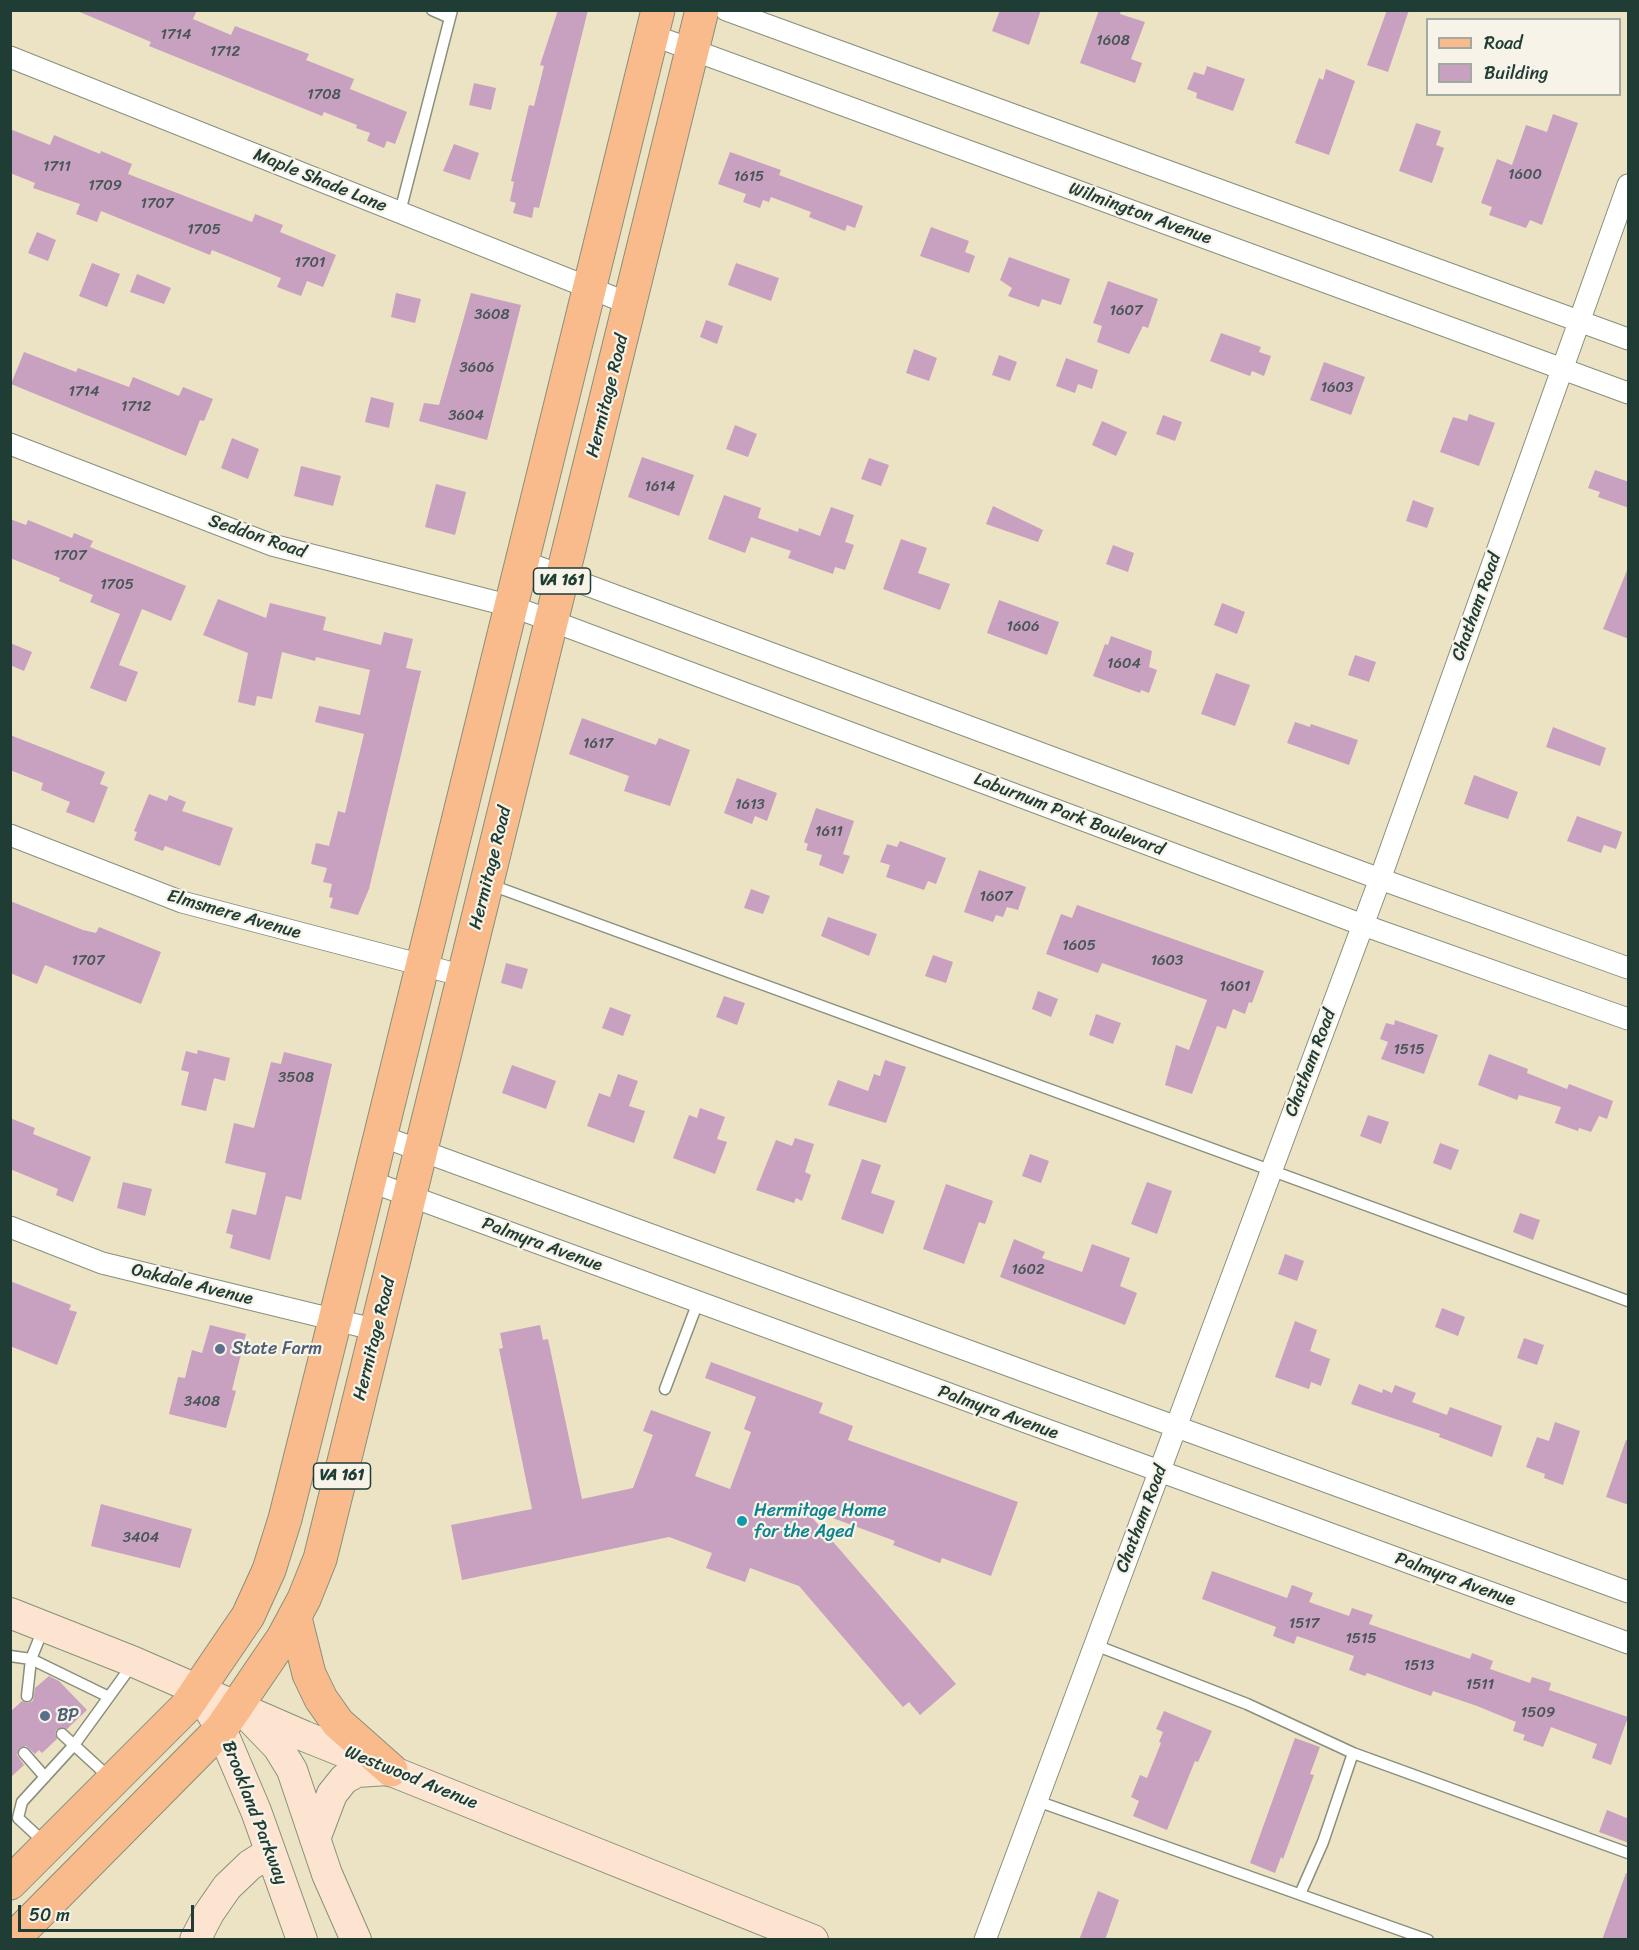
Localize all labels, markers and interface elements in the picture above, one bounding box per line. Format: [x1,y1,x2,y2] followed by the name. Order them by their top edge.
[1426,18,1621,96] legend
[161,26,191,44] house number: 1714
[1484,27,1523,59] text: Road
[1096,32,1130,50] house number: 1608
[210,43,240,61] house number: 1712
[1484,57,1548,89] text: Building
[307,86,341,104] house number: 1708
[250,144,390,218] street label: Maple Shade Lane
[43,158,71,176] house number: 1711
[1508,166,1542,184] house number: 1600
[734,168,764,186] house number: 1615
[88,177,122,195] house number: 1709
[1066,178,1214,250] street label: Wilmington Avenue
[140,195,174,213] house number: 1707
[187,221,221,239] house number: 1705
[295,254,325,272] house number: 1701
[1110,302,1142,320] house number: 1607
[474,306,510,324] house number: 3608
[582,332,634,460] street label: Hermitage Road
[460,359,494,377] house number: 3606
[1321,379,1353,397] house number: 1603
[69,383,99,401] house number: 1714
[121,398,151,416] house number: 1712
[448,407,484,425] house number: 3604
[645,478,675,496] house number: 1614
[205,510,309,564] street label: Seddon Road
[53,547,87,565] house number: 1707
[1448,550,1506,664] street label: Chatham Road
[534,568,590,594] road number: VA 161
[100,576,134,594] house number: 1705
[1007,618,1039,636] house number: 1606
[1107,655,1141,673] house number: 1604
[583,735,613,753] house number: 1617
[971,769,1167,861] street label: Laburnum Park Boulevard
[735,796,765,814] house number: 1613
[465,804,517,932] street label: Hermitage Road
[815,823,843,841] house number: 1611
[165,886,303,944] street label: Elmsmere Avenue
[980,888,1012,906] house number: 1607
[1062,937,1096,955] house number: 1605
[71,952,105,970] house number: 1707
[1151,952,1183,970] house number: 1603
[1220,978,1250,996] house number: 1601
[1281,1006,1341,1120] street label: Chatham Road
[1393,1041,1425,1059] house number: 1515
[278,1069,314,1087] house number: 3508
[479,1213,605,1277] street label: Palmyra Avenue
[129,1259,255,1311] street label: Oakdale Avenue
[1011,1261,1045,1279] house number: 1602
[349,1275,401,1403] street label: Hermitage Road
[232,1338,322,1360] place label: State Farm
[213,1342,227,1356] marker: State Farm
[935,1381,1061,1445] street label: Palmyra Avenue
[184,1393,220,1411] house number: 3408
[1112,1462,1172,1576] street label: Chatham Road
[314,1463,370,1489] road number: VA 161
[754,1500,886,1543] place label: Hermitage Home for the Aged
[735,1514,749,1528] marker: Hermitage Home for the Aged
[123,1529,159,1547] house number: 3404
[1392,1548,1518,1612] street label: Palmyra Avenue
[1289,1615,1319,1633] house number: 1517
[1345,1630,1377,1648] house number: 1515
[1404,1657,1434,1675] house number: 1513
[1466,1676,1494,1694] house number: 1511
[1521,1704,1555,1722] house number: 1509
[57,1705,79,1727] place label: BP
[38,1709,52,1723] marker: BP
[217,1738,291,1888] street label: Brookland Parkway
[341,1742,481,1814] street label: Westwood Avenue
[21,1893,196,1931] scale bar
[29,1899,70,1931] text: 50 m

